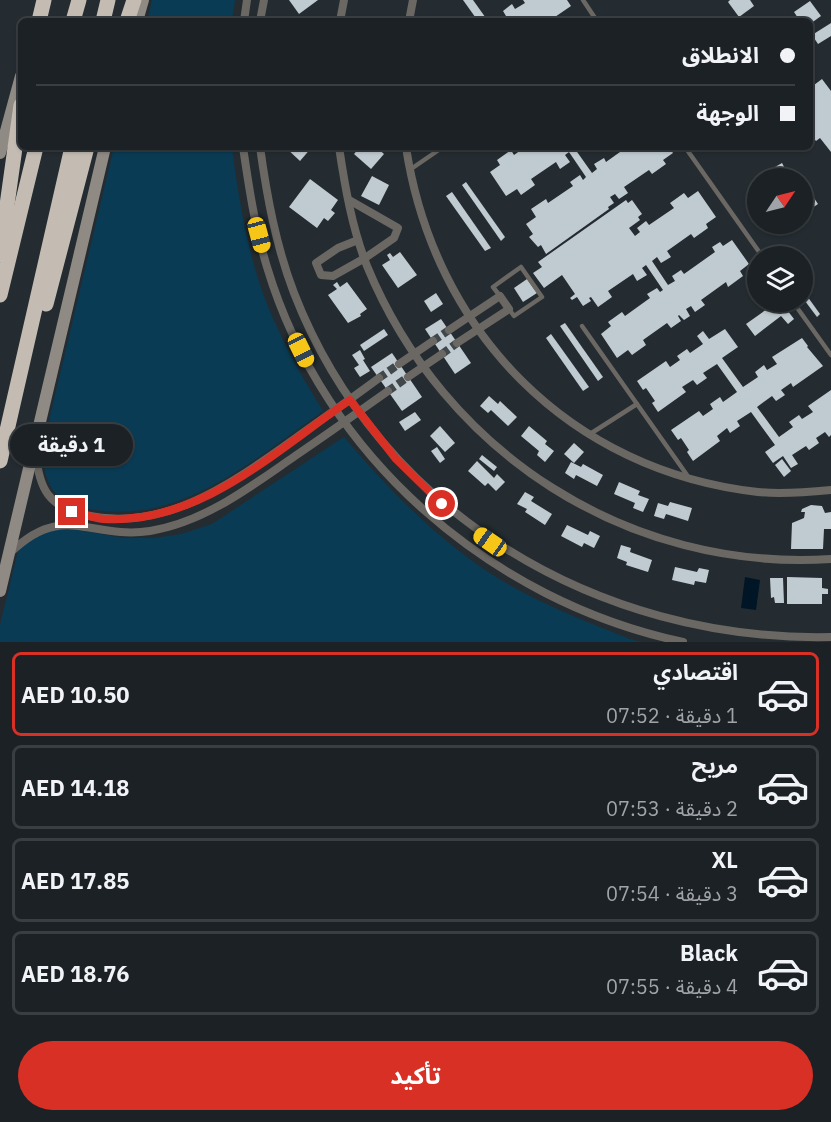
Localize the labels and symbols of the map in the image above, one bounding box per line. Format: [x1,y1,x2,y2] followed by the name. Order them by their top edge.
[747,168,813,234] north arrow
[246,215,272,255] car
[285,330,317,370] car
[10,425,134,467] callout: 1 دقيقة
[428,490,455,517] route start
[58,498,85,525] route end
[470,524,510,560] car

